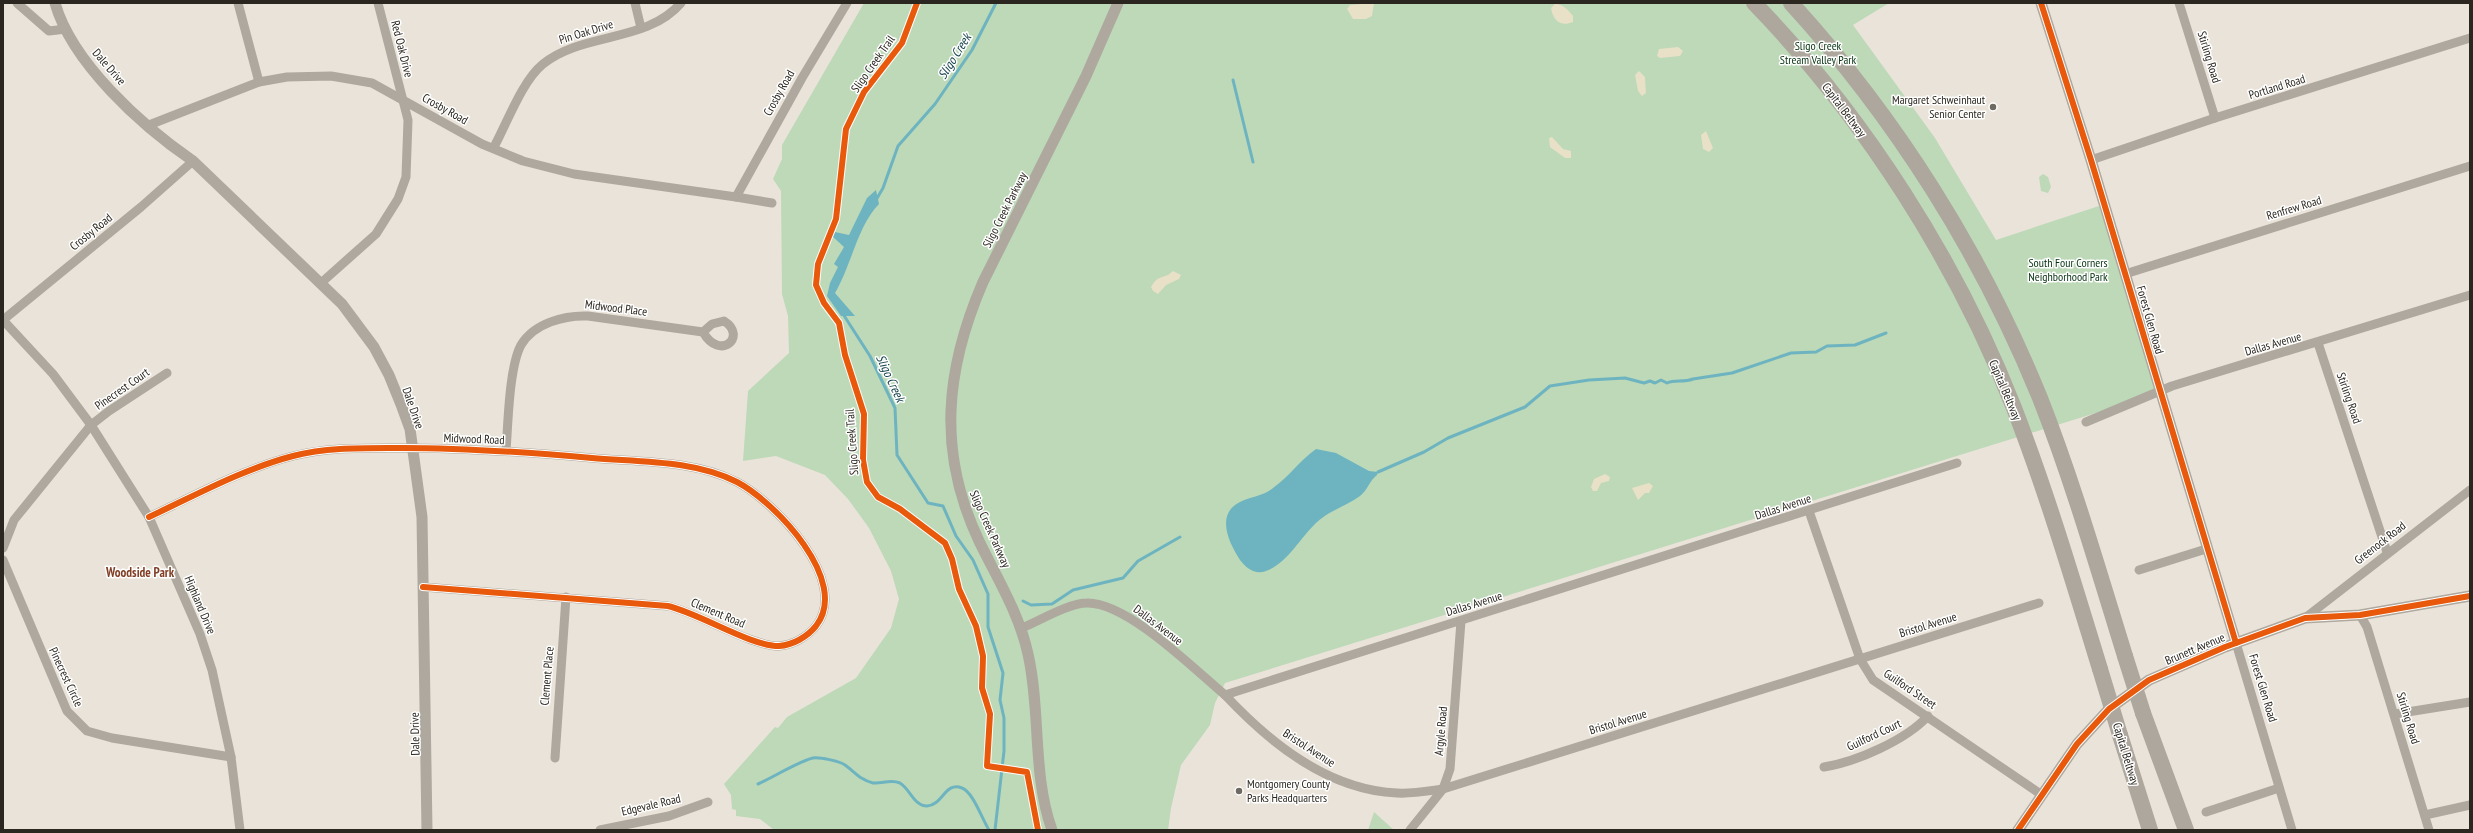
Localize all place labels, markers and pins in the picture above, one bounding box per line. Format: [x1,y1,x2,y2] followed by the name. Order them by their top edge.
[1892,92,1986,121] place label: Margaret Schweinhaut Senior Center
[1988,102,1998,112] marker: Margaret Schweinhaut Senior Center
[1247,776,1330,805] place label: Montgomery County Parks Headquarters
[1234,786,1244,796] marker: Montgomery County Parks Headquarters

